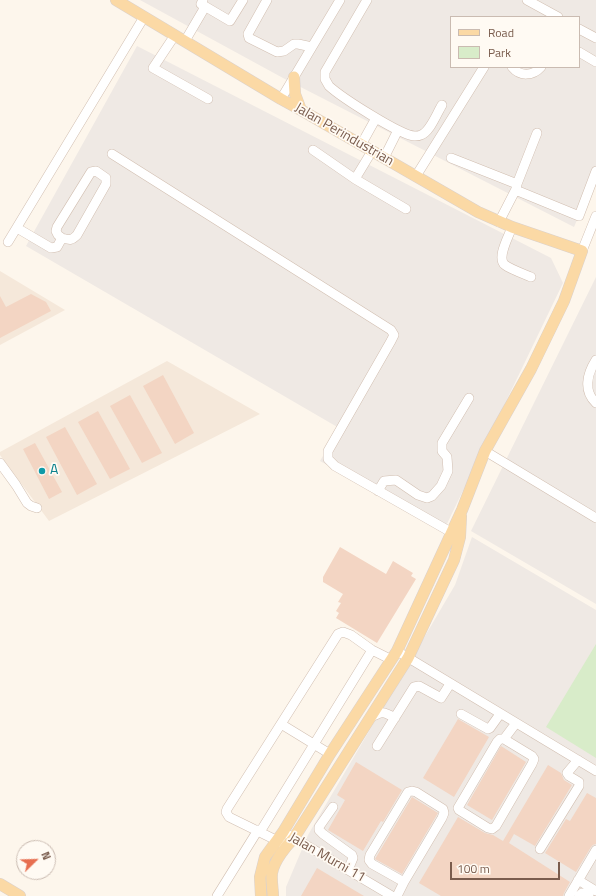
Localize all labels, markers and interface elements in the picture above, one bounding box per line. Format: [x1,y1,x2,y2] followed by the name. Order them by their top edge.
[450,16,580,68] legend
[488,23,514,42] text: Road
[488,43,511,62] text: Park
[292,100,396,170] street label: Jalan Perindustrian
[50,463,58,479] place label: A
[37,466,47,476] marker: A
[286,829,368,887] street label: Jalan Murni 11
[16,840,56,880] north arrow
[37,849,55,862] text: N
[452,854,562,880] scale bar
[457,859,490,878] text: 100 m

